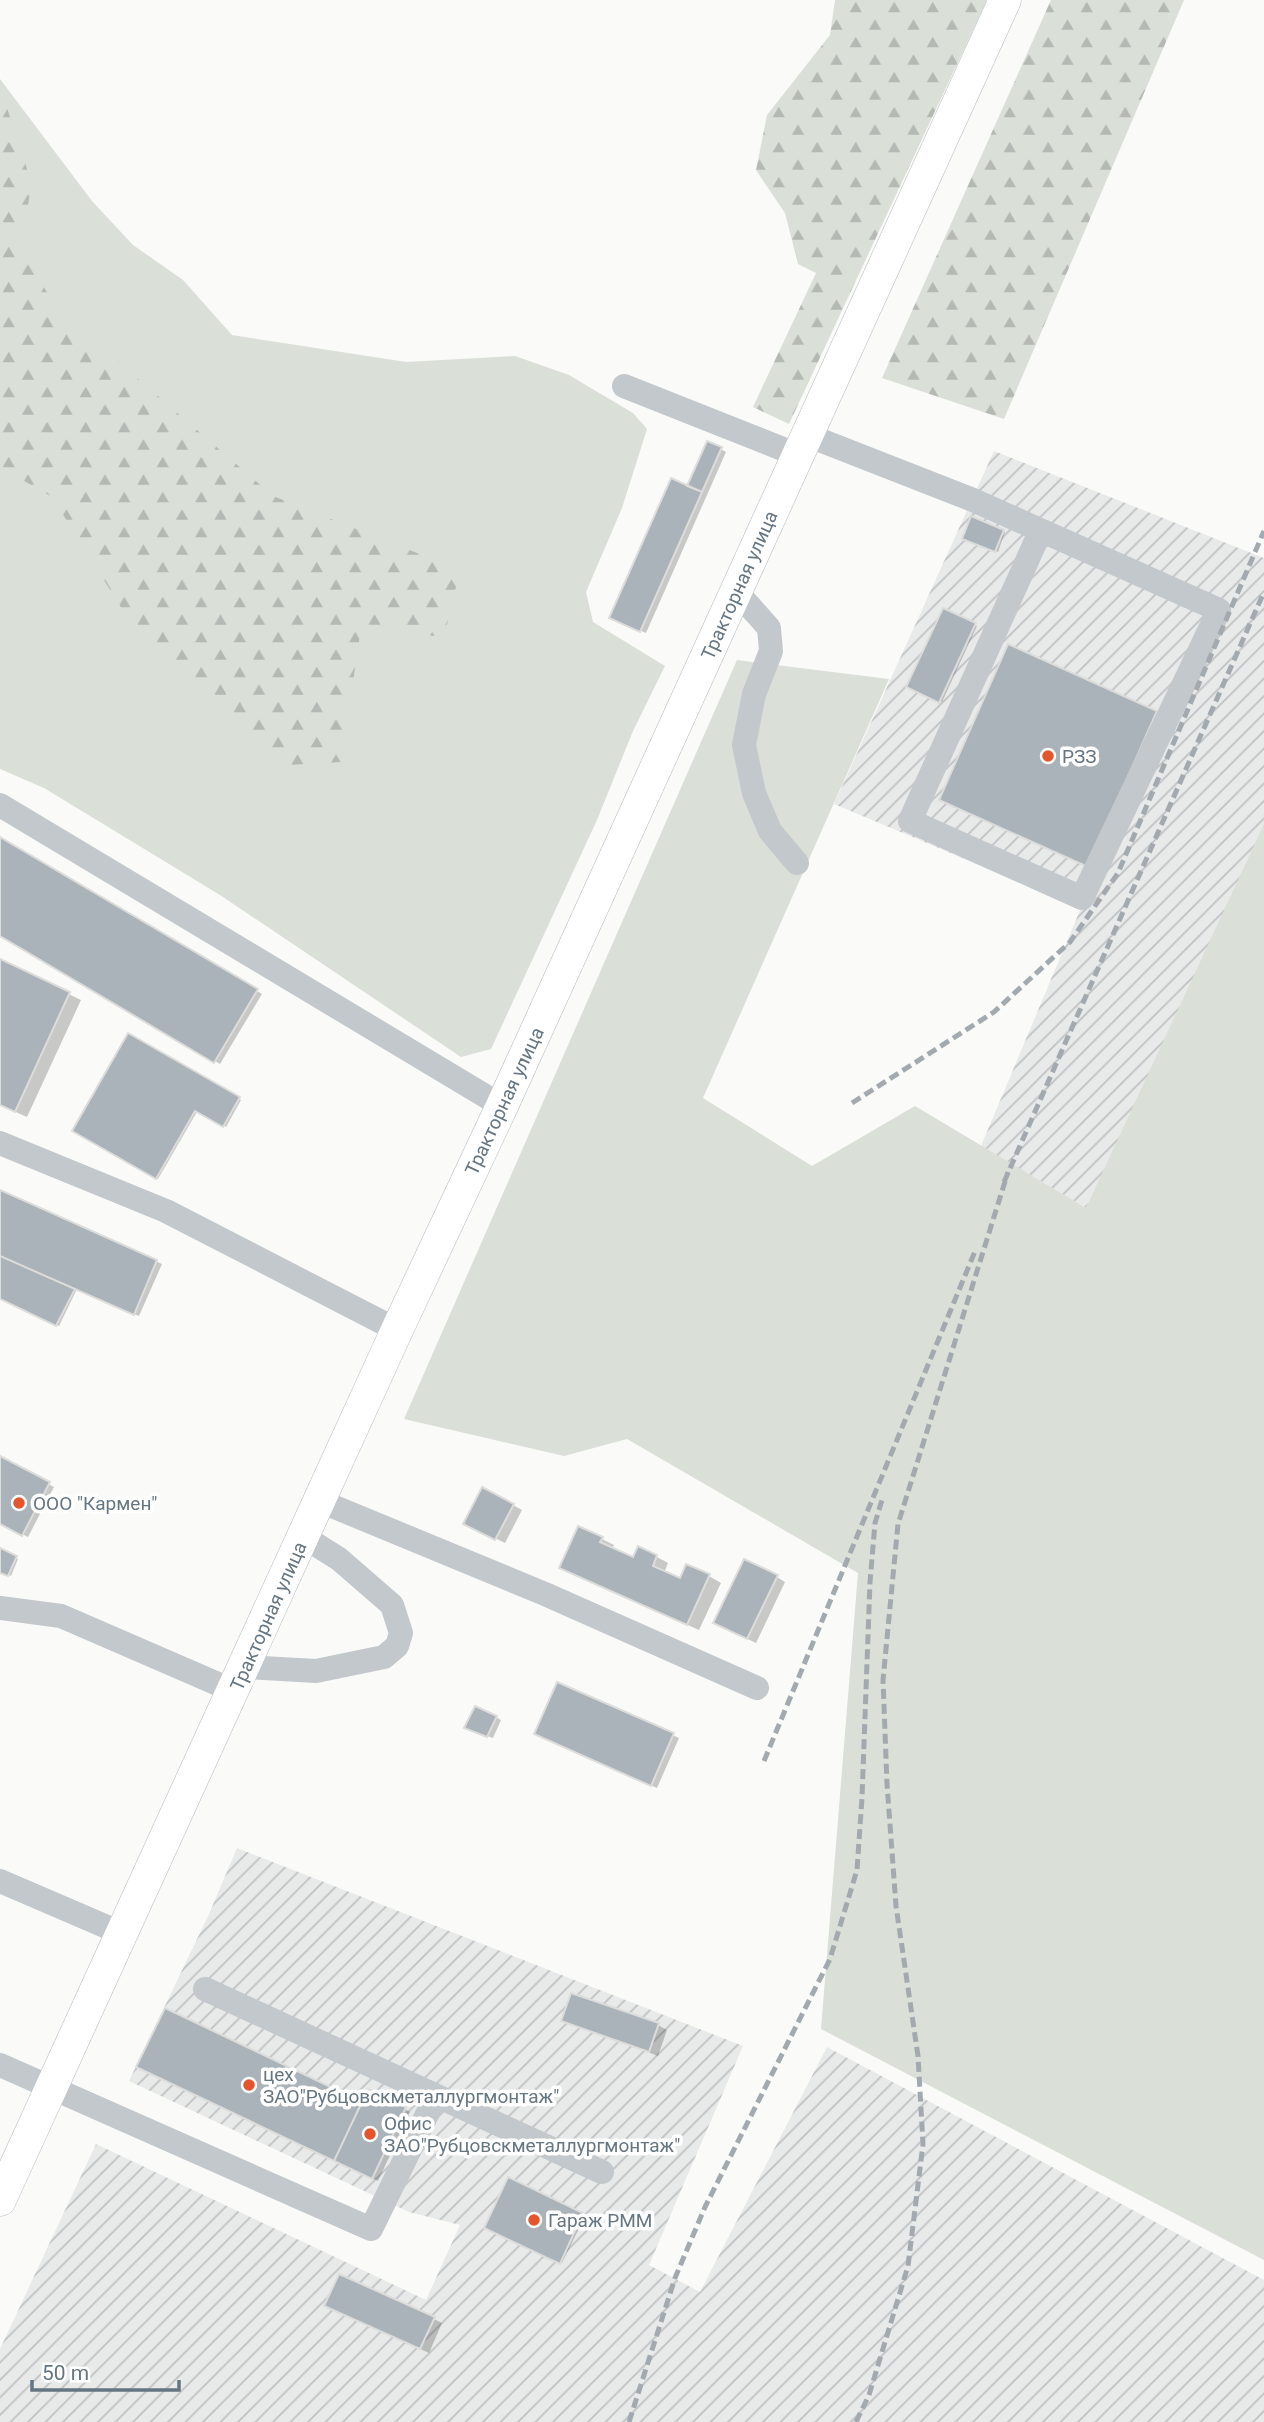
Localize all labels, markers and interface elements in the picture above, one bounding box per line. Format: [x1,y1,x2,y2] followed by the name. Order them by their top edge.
[696,507,783,663] street label: Тракторная улица
[1062,745,1097,768] place label: РЗЗ
[1040,748,1056,764] marker: РЗЗ
[460,1024,549,1179] street label: Тракторная улица
[33,1492,157,1515] place label: ООО "Кармен"
[11,1495,27,1511] marker: ООО "Кармен"
[225,1538,312,1694] street label: Тракторная улица
[263,2063,559,2108] place label: цех ЗАО"Рубцовскметаллургмонтаж"
[241,2077,257,2093] marker: цех ЗАО"Рубцовскметаллургмонтаж"
[384,2112,680,2157] place label: Офис ЗАО"Рубцовскметаллургмонтаж"
[362,2126,378,2142] marker: Офис ЗАО"Рубцовскметаллургмонтаж"
[548,2209,652,2232] place label: Гараж РММ
[526,2212,542,2228] marker: Гараж РММ
[32,2348,178,2392] scale bar
[42,2361,89,2385] text: 50 m

